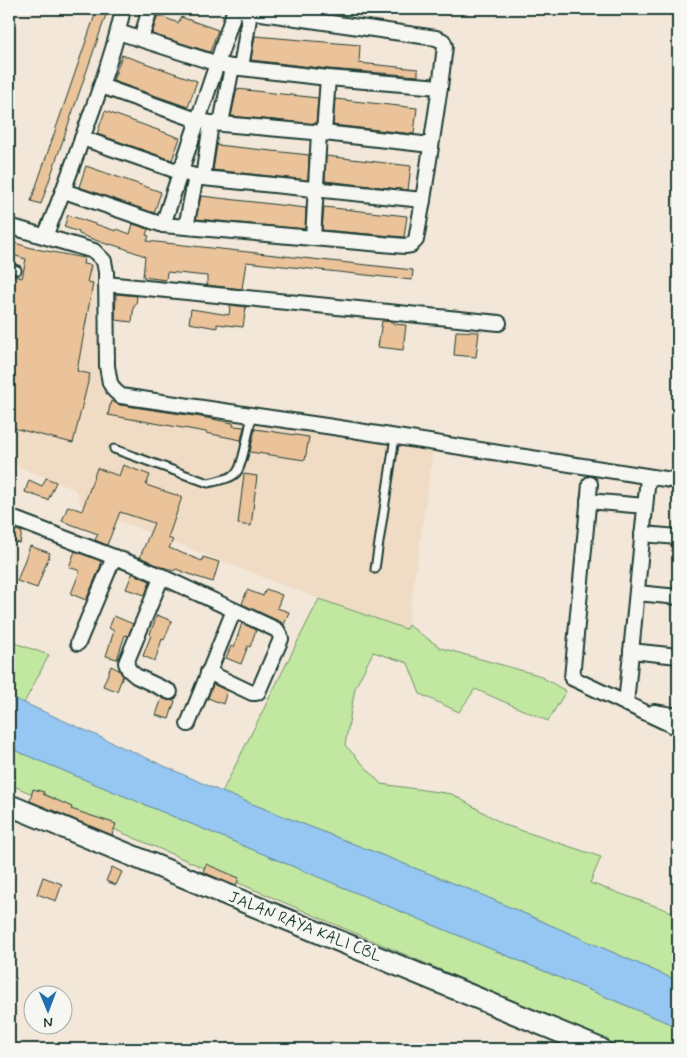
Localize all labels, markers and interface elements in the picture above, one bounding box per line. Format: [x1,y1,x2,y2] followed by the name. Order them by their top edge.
[225,887,385,967] street label: JALAN RAYA KALI CBL
[22,986,72,1036] north arrow
[43,1013,53,1031] text: N

